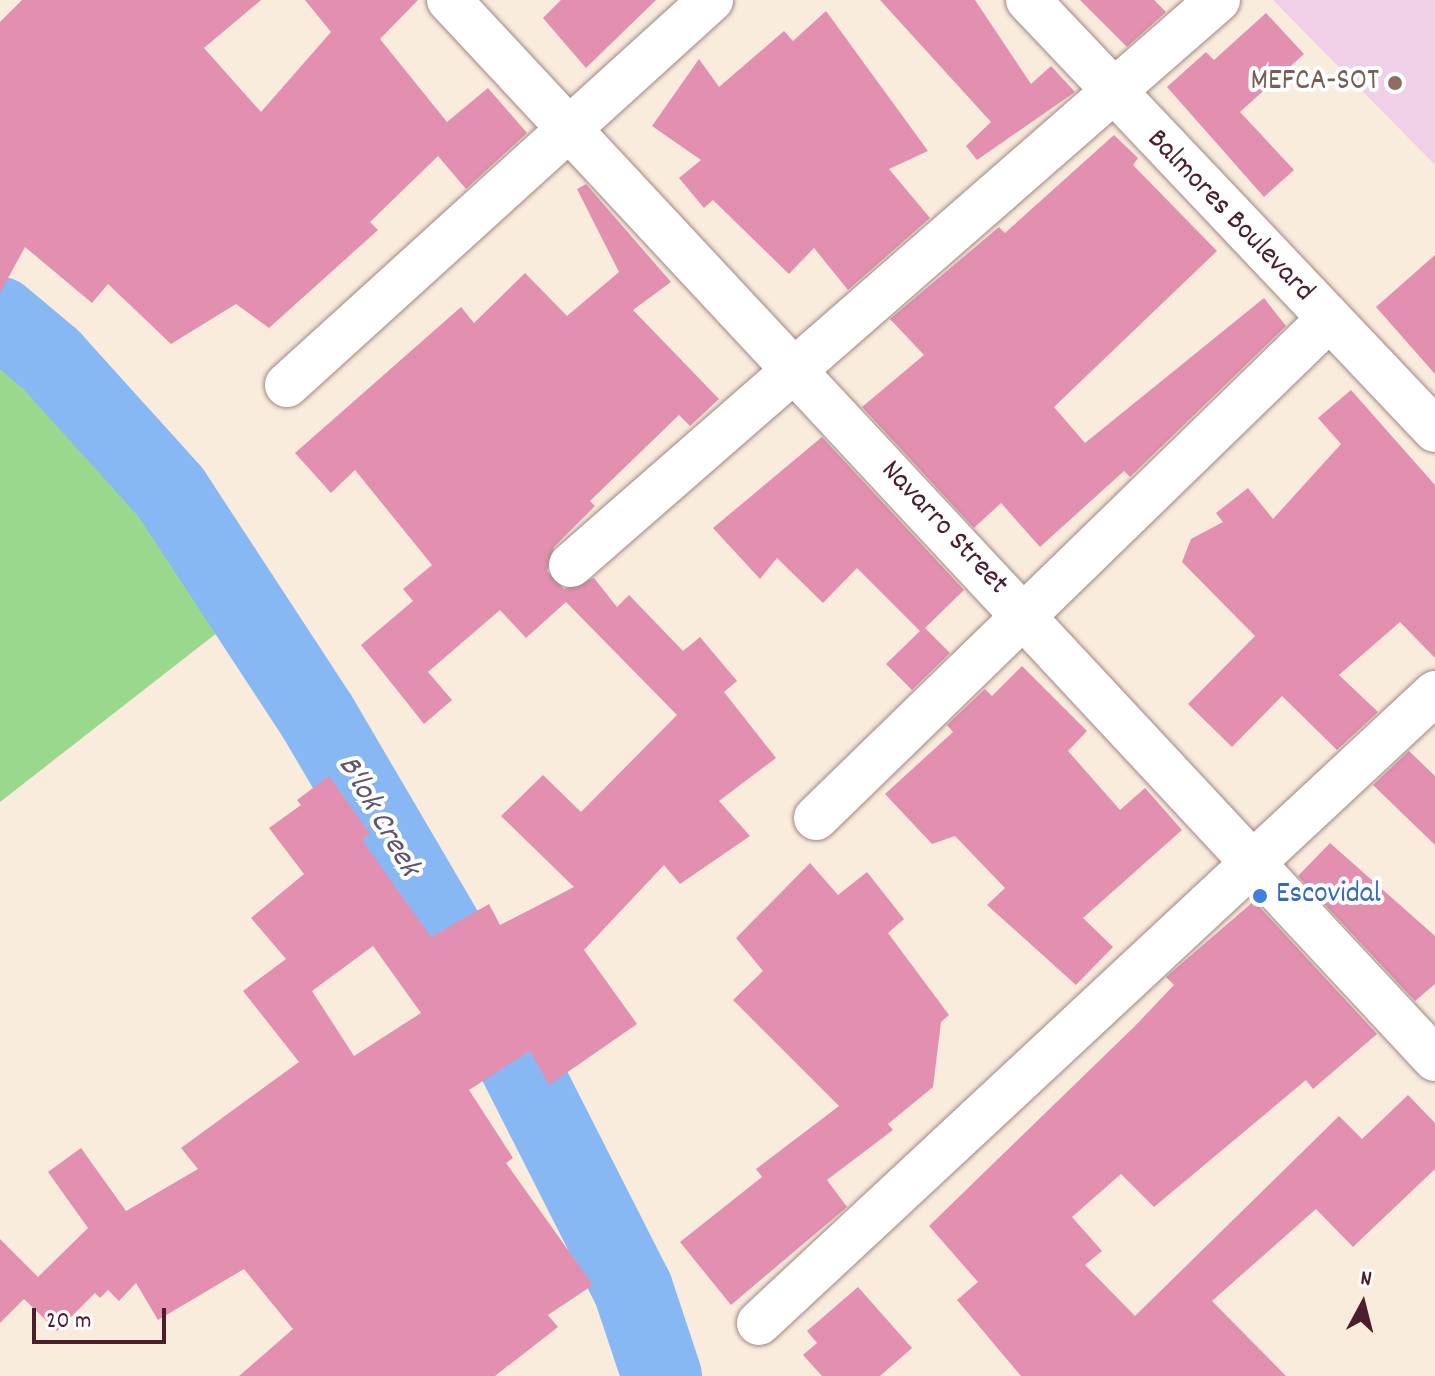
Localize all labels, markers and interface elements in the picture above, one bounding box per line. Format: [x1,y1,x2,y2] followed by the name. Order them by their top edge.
[1251,65,1379,101] place label: MEFCA-SOT
[1386,74,1404,92] marker: MEFCA-SOT
[1138,123,1320,311] street label: Balmores Boulevard
[872,454,1014,604] street label: Navarro Street
[327,750,427,884] water label: B'lok Creek
[1276,878,1381,914] place label: Escovidal
[1251,887,1269,905] marker: Escovidal
[1323,1264,1403,1344] north arrow
[1359,1264,1373,1296] text: N
[36,1292,170,1342] scale bar
[46,1305,92,1339] text: 20 m

